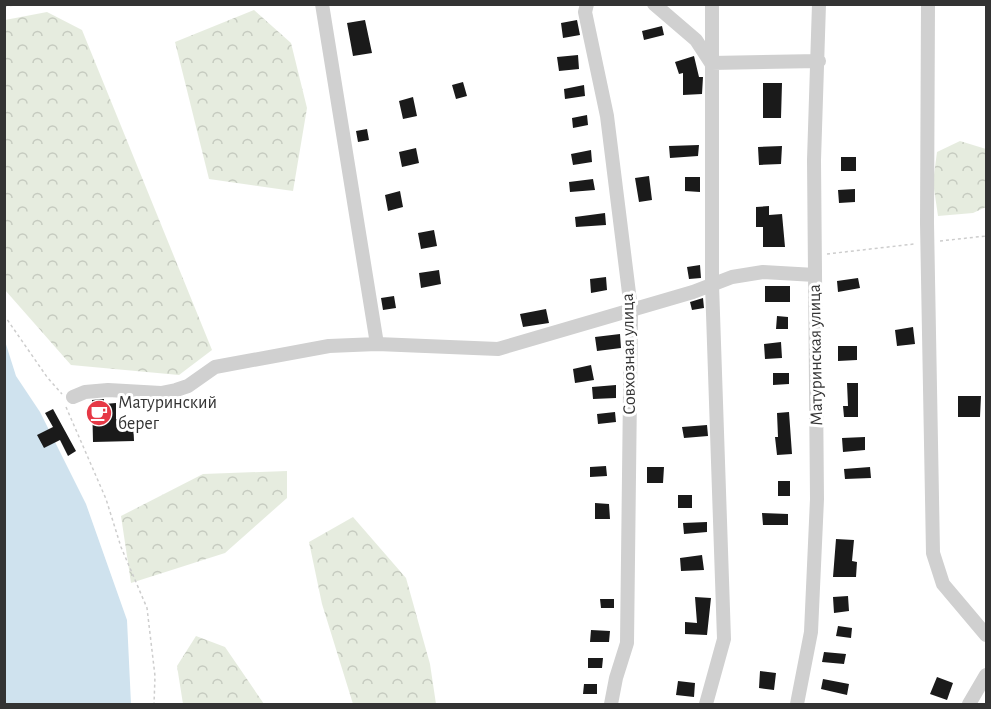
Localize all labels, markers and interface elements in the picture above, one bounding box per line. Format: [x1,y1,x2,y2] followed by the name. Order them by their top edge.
[806,284,826,426] street label: Матуринская улица
[619,293,639,415] street label: Совхозная улица
[118,394,217,433] place label: Матуринский берег
[84,398,114,428] cafe icon: Матуринский берег

